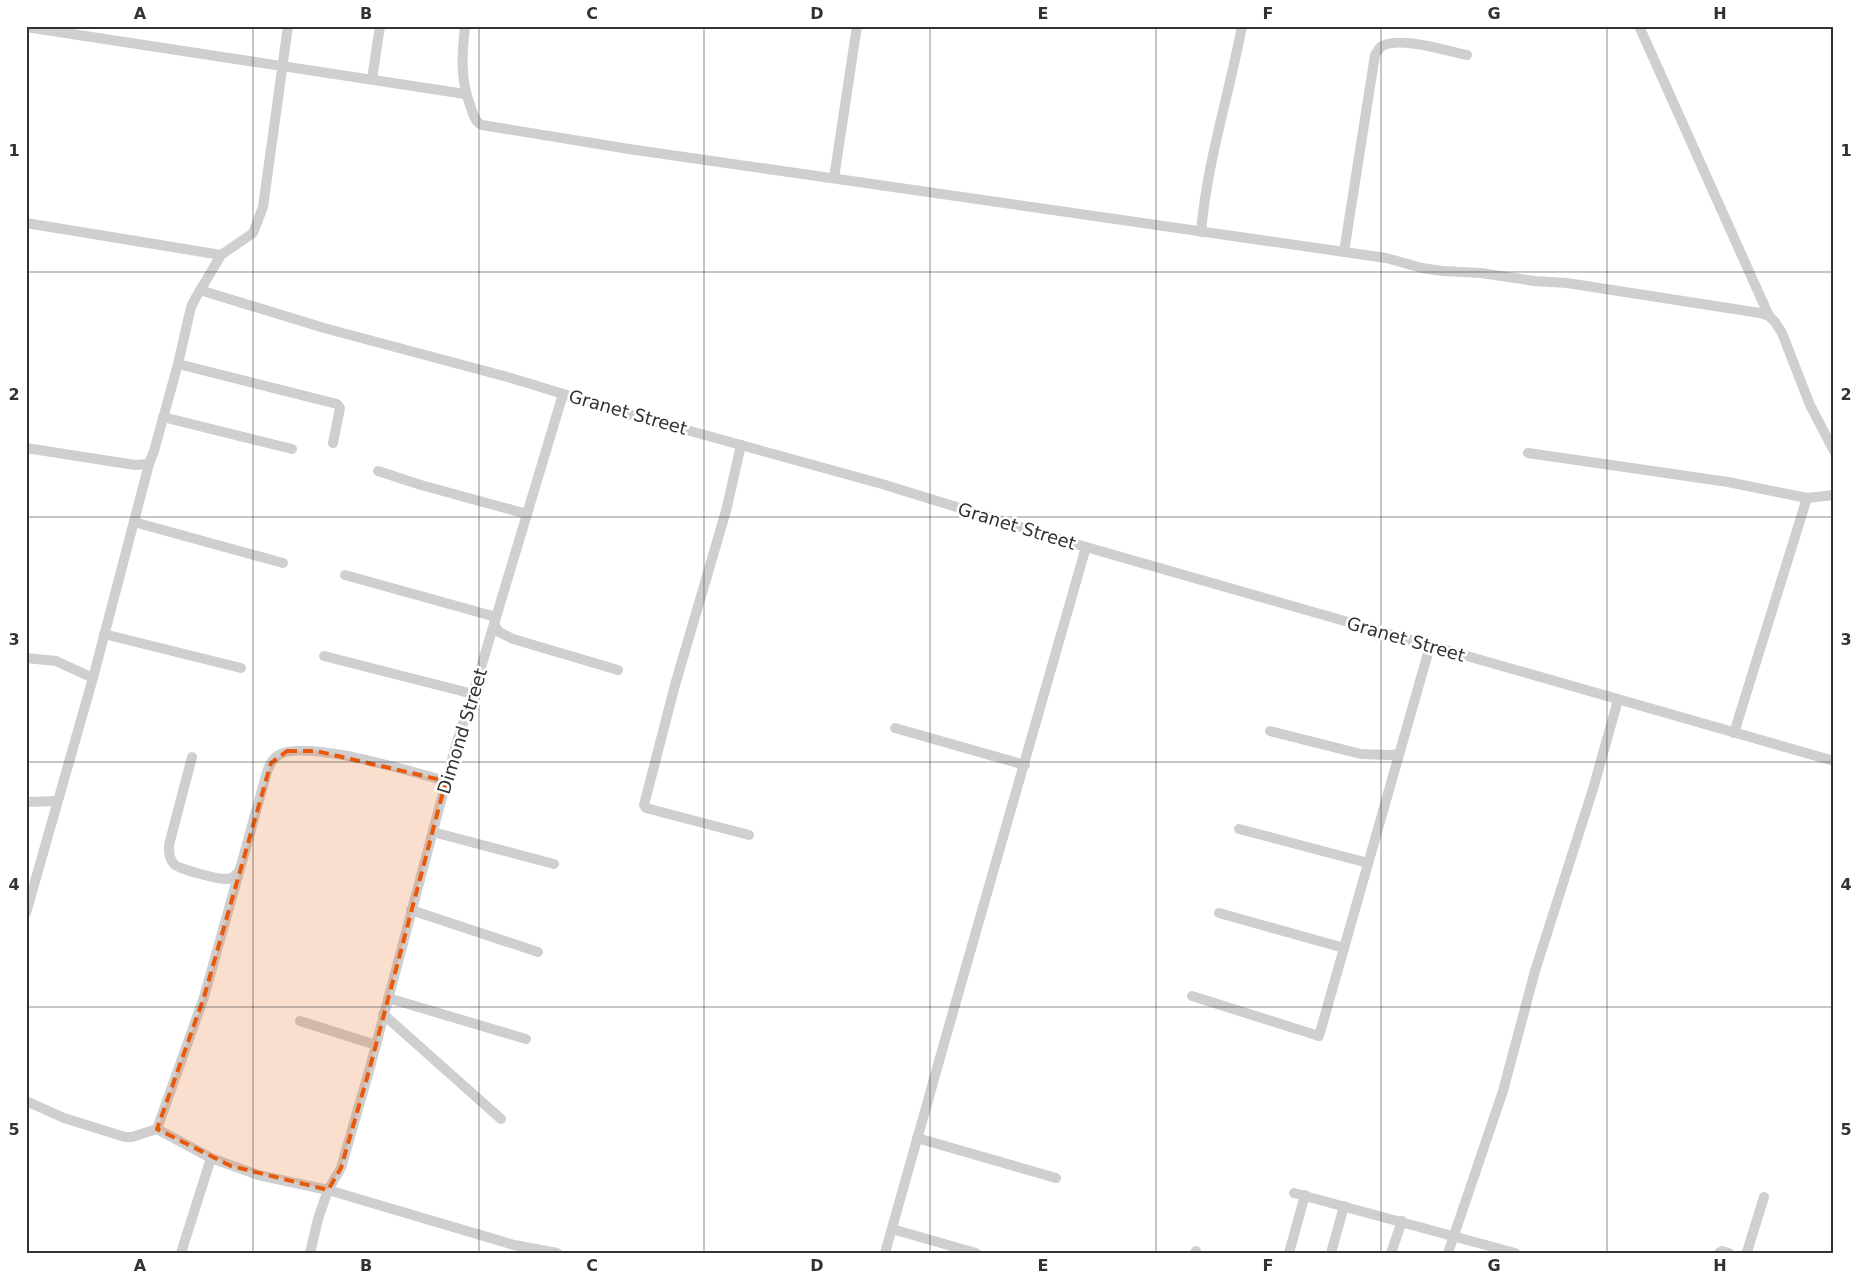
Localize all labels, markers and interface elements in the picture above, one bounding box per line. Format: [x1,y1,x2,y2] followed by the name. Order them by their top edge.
[134,4,147,23] text: A
[360,4,372,23] text: B
[586,4,598,23] text: C
[810,4,824,23] text: D
[1038,4,1048,23] text: E
[1263,4,1273,23] text: F
[1487,4,1501,23] text: G
[1713,4,1727,23] text: H
[8,141,20,160] text: 1
[1840,141,1852,160] text: 1
[8,385,20,404] text: 2
[566,385,690,439] street label: Granet Street
[1840,385,1852,404] text: 2
[955,498,1079,554] street label: Granet Street
[1344,612,1468,666] street label: Granet Street
[8,630,20,649] text: 3
[1840,630,1852,649] text: 3
[433,665,491,797] street label: Dimond Street
[8,875,20,894] text: 4
[1840,875,1852,894] text: 4
[8,1120,20,1139] text: 5
[1840,1120,1852,1139] text: 5
[134,1256,147,1275] text: A
[360,1256,372,1275] text: B
[586,1256,598,1275] text: C
[810,1256,824,1275] text: D
[1038,1256,1048,1275] text: E
[1263,1256,1273,1275] text: F
[1487,1256,1501,1275] text: G
[1713,1256,1727,1275] text: H

